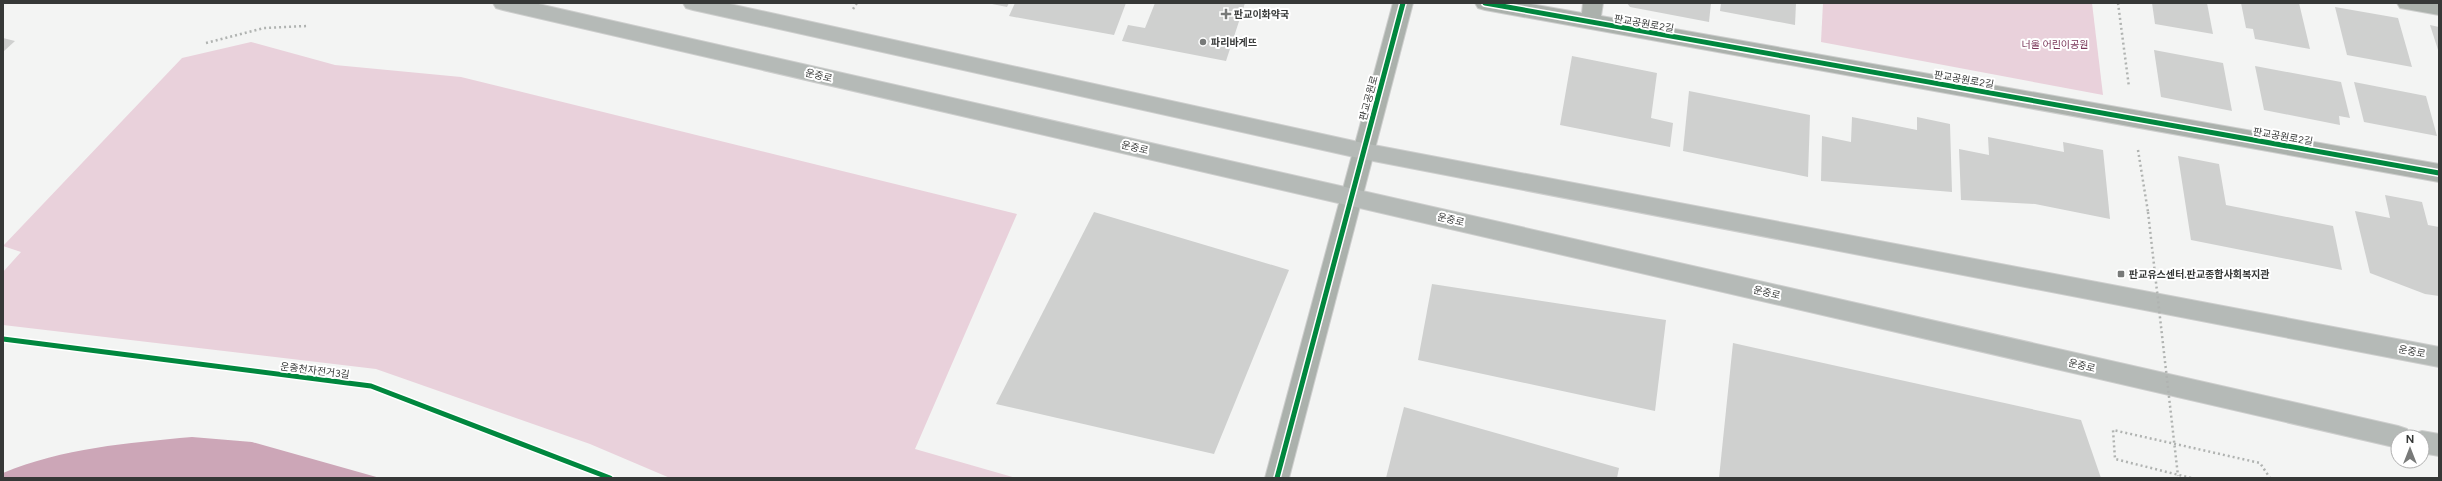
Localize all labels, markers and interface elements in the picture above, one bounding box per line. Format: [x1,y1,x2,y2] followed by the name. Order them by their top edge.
[1234,8,1289,21] place label: 판교이화약국
[1221,9,1231,19] marker: 판교이화약국
[1613,12,1675,35] street label: 판교공원로2길
[1211,36,1257,49] place label: 파리바게뜨
[1198,37,1208,47] marker: 파리바게뜨
[2022,38,2088,51] park label: 너울 어린이공원
[804,66,834,85] street label: 운중로
[1933,68,1995,91] street label: 판교공원로2길
[1356,74,1381,122] street label: 판교공원로
[2252,125,2314,148] street label: 판교공원로2길
[1120,138,1150,157] street label: 운중로
[1436,210,1466,229] street label: 운중로
[2129,268,2269,281] place label: 판교유스센터.판교종합사회복지관
[2116,269,2126,279] marker: 판교유스센터.판교종합사회복지관
[1752,283,1782,302] street label: 운중로
[2397,342,2427,361] street label: 운중로
[2067,356,2097,375] street label: 운중로
[279,360,350,381] street label: 운중천자전거3길
[2390,429,2430,469] north arrow
[2406,433,2414,446] text: N

